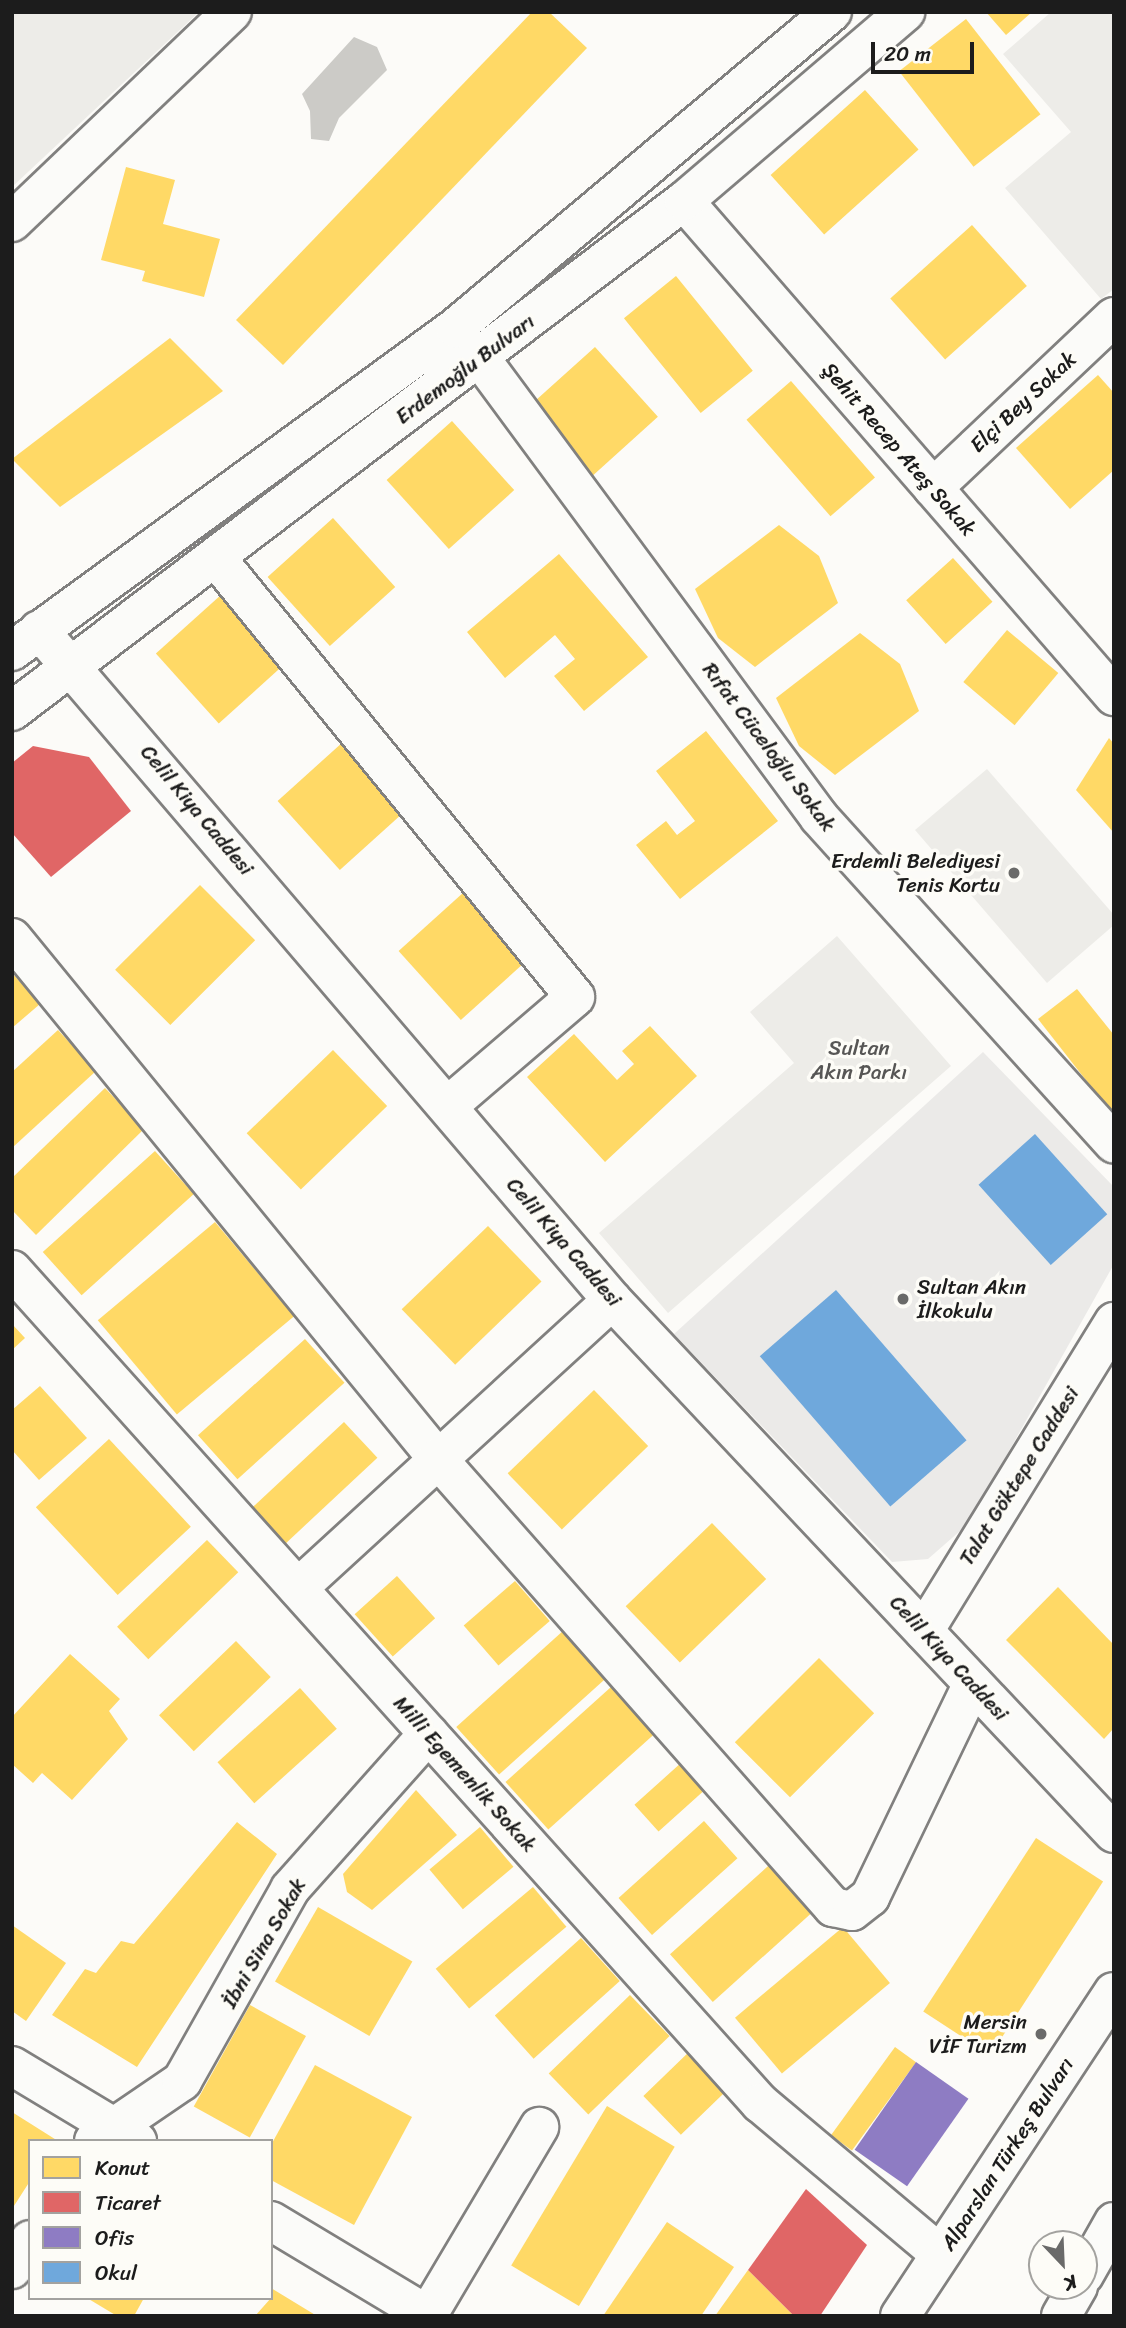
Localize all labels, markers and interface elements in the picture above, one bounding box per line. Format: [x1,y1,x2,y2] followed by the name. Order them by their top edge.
[874,28,977,72] scale bar
[884,35,931,73] text: 20 m
[391,309,539,429] street label: Erdemoğlu Bulvarı
[964,346,1082,458] street label: Elçi Bey Sokak
[817,357,981,541] street label: Şehit Recep Ateş Sokak
[697,657,841,837] street label: Rıfat Cüceloğlu Sokak
[135,739,259,881] street label: Celil Kiya Caddesi
[830,848,1000,898] place label: Erdemli Belediyesi Tenis Kortu
[1006,865,1022,881] marker: Erdemli Belediyesi Tenis Kortu
[811,1035,907,1085] park label: Sultan Akın Parkı
[501,1172,627,1312] street label: Celil Kiya Caddesi
[917,1274,1026,1324] place label: Sultan Akın İlkokulu
[895,1291,911,1307] marker: Sultan Akın İlkokulu
[954,1383,1084,1569] street label: Talat Göktepe Caddesi
[884,1590,1014,1726] street label: Celil Kiya Caddesi
[388,1690,542,1858] street label: Milli Egemenlik Sokak
[217,1874,311,2012] street label: İbni Sina Sokak
[928,2009,1027,2059] place label: Mersin VİF Turizm
[1033,2026,1049,2042] marker: Mersin VİF Turizm
[935,2053,1079,2255] street label: Alparslan Türkeş Bulvarı
[28,2139,273,2300] legend
[95,2149,150,2187] text: Konut
[95,2184,161,2222] text: Ticaret
[95,2219,134,2257] text: Ofis
[1028,2230,1098,2300] north arrow
[95,2254,137,2292] text: Okul
[1059,2266,1082,2300] text: K

